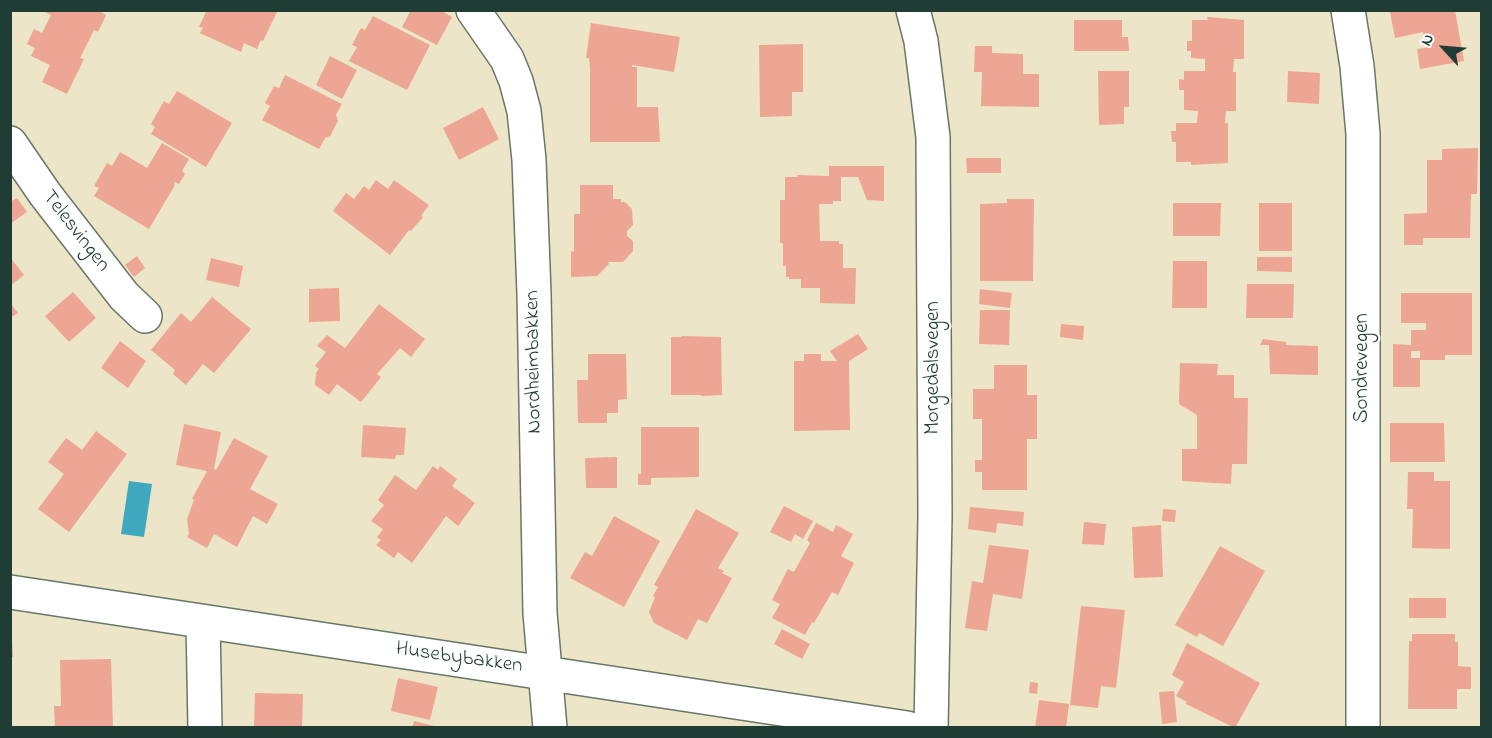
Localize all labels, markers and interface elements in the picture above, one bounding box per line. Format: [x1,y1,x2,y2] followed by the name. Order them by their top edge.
[1414,18,1474,78] north arrow
[1415,30,1441,50] text: N
[35,186,115,278] street label: Telesvingen
[521,290,549,434] street label: Nordheimbakken
[922,301,948,435] street label: Morgedalsvegen
[1351,313,1377,423] street label: Sondrevegen
[394,638,524,680] street label: Husebybakken

